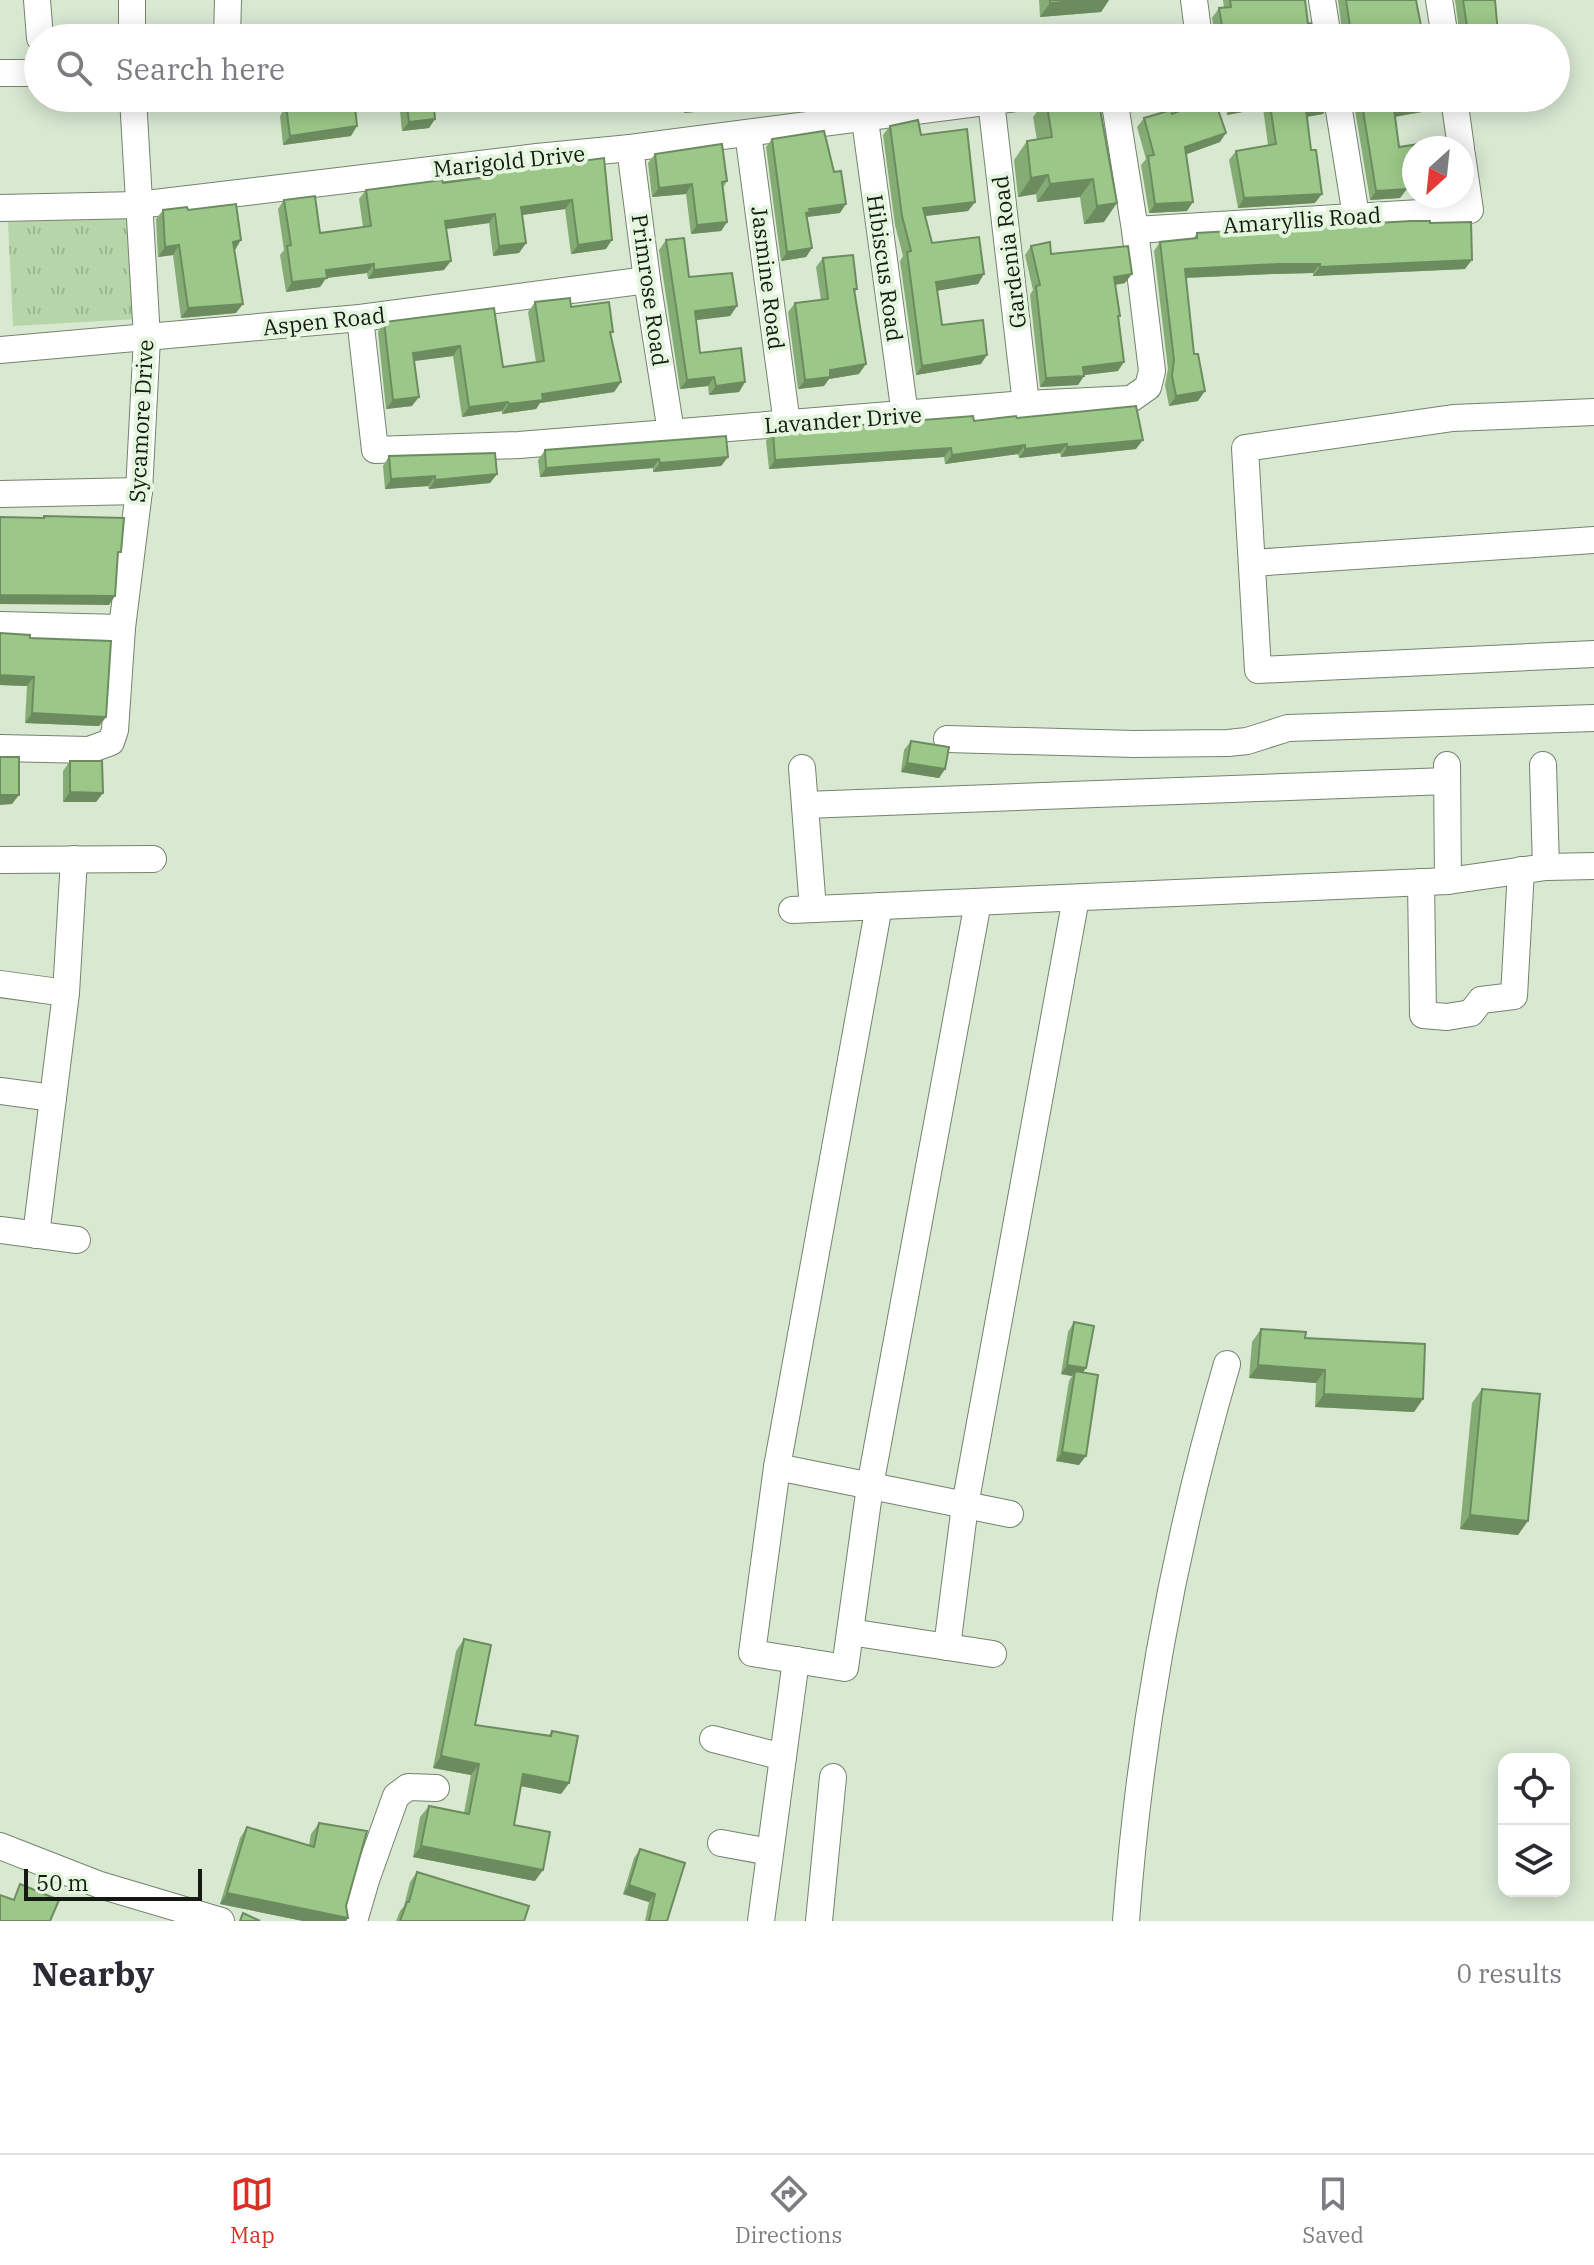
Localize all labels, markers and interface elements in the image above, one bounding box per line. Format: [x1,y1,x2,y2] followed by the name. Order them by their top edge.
[24,24,1570,112] search box
[52,46,96,90] icon: search
[116,49,285,88] text: Search here
[1402,136,1474,208] north arrow
[431,138,586,183] street label: Marigold Drive
[985,174,1032,330] street label: Gardenia Road
[861,192,910,343] street label: Hibiscus Road
[1222,200,1382,240] street label: Amaryllis Road
[745,205,792,351] street label: Jasmine Road
[625,212,676,368] street label: Primrose Road
[261,300,387,341] street label: Aspen Road
[122,339,159,503] street label: Sycamore Drive
[763,400,923,439] street label: Lavander Drive
[1498,1753,1570,1897] map controls
[1498,1753,1570,1825] button: locate
[1498,1825,1570,1897] button: layers
[24,1865,202,1901] scale bar
[36,1868,88,1897] text: 50 m
[32,1951,154,1995] text: Nearby
[1456,1956,1562,1990] text: 0 results
[230,2172,275,2249] tab: Map
[735,2172,842,2249] tab: Directions
[1302,2172,1364,2249] tab: Saved

